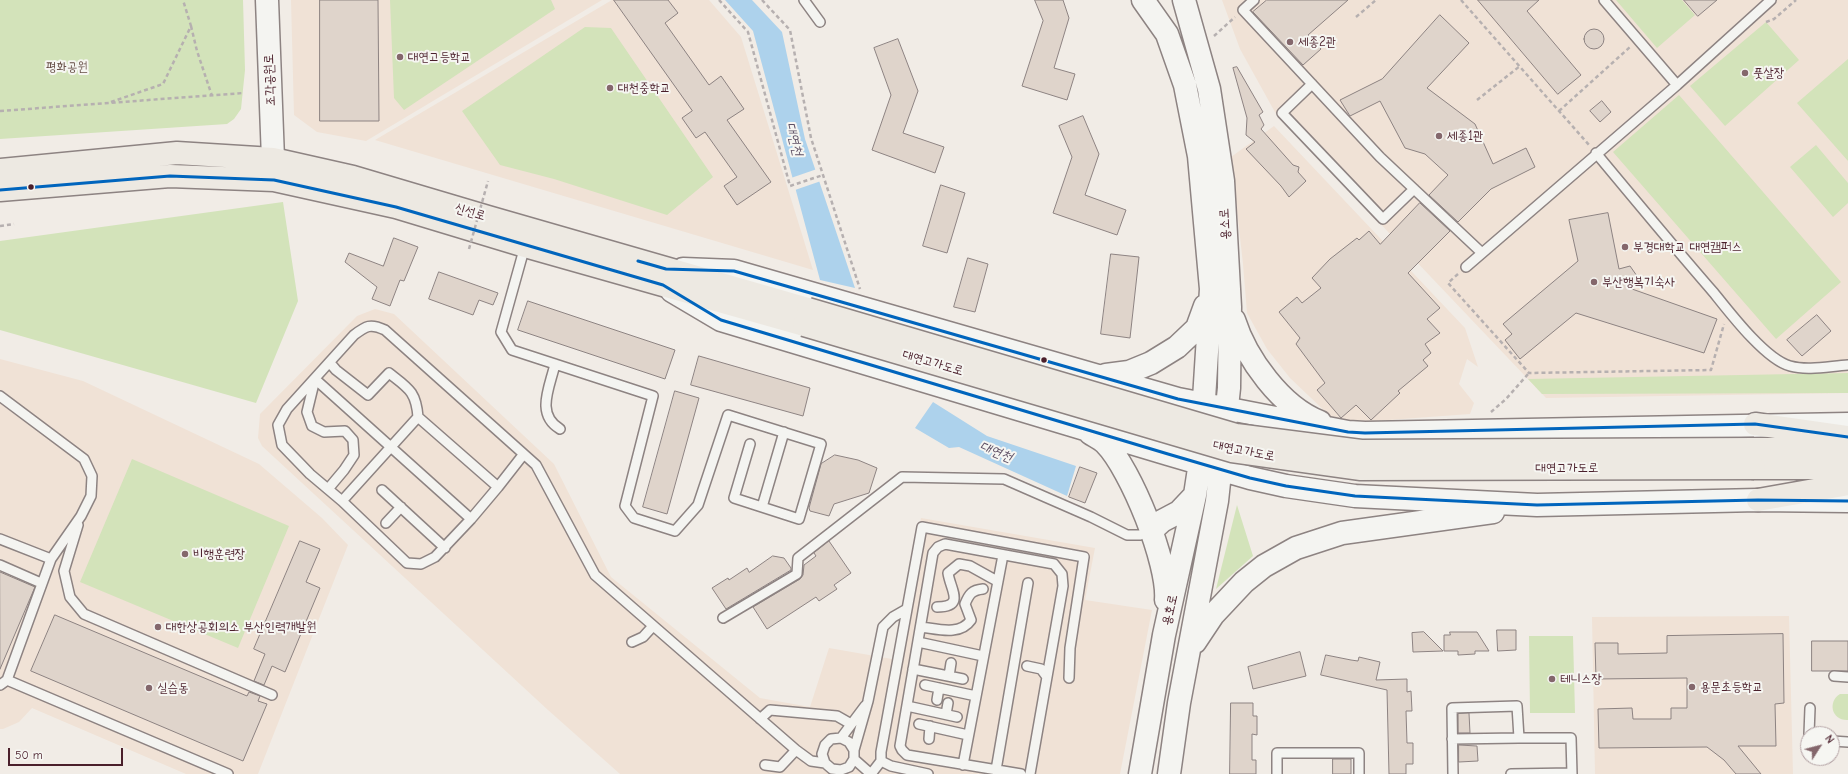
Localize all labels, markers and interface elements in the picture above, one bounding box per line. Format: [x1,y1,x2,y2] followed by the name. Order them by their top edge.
[1298,34,1336,50] place label: 세종2관
[1285,37,1295,47] marker: 세종2관
[408,49,471,65] place label: 대연고등학교
[395,52,405,62] marker: 대연고등학교
[261,54,279,106] street label: 조각공원로
[46,59,88,75] park label: 평화공원
[1753,65,1784,81] place label: 풋살장
[1740,68,1750,78] marker: 풋살장
[618,80,670,96] place label: 대천중학교
[605,83,615,93] marker: 대천중학교
[782,121,806,157] water label: 대연천
[1447,128,1484,144] place label: 세종1관
[1434,131,1444,141] marker: 세종1관
[26,182,36,192] unlabelled marker
[453,200,487,224] street label: 신선로
[1216,208,1234,240] street label: 용소로
[1633,239,1742,255] place label: 부경대학교 대연캠퍼스
[1620,242,1630,252] marker: 부경대학교 대연캠퍼스
[1602,274,1675,290] place label: 부산행복기숙사
[1589,277,1599,287] marker: 부산행복기숙사
[901,347,965,379] street label: 대연고가도로
[1039,355,1049,365] unlabelled marker
[1212,437,1276,465] street label: 대연고가도로
[977,438,1015,466] water label: 대연천
[1536,460,1598,476] street label: 대연고가도로
[193,546,245,562] place label: 비행훈련장
[180,549,190,559] marker: 비행훈련장
[1159,593,1181,627] street label: 용호로
[166,619,317,635] place label: 대한상공회의소 부산인력개발원
[153,622,163,632] marker: 대한상공회의소 부산인력개발원
[1560,671,1602,687] place label: 테니스장
[1547,674,1557,684] marker: 테니스장
[1700,679,1763,695] place label: 용문초등학교
[157,680,188,696] place label: 실습동
[1687,682,1697,692] marker: 용문초등학교
[144,683,154,693] marker: 실습동
[1800,726,1840,766] north arrow
[1822,733,1837,746] text: N
[10,740,125,766] scale bar
[15,748,43,762] text: 50 m

